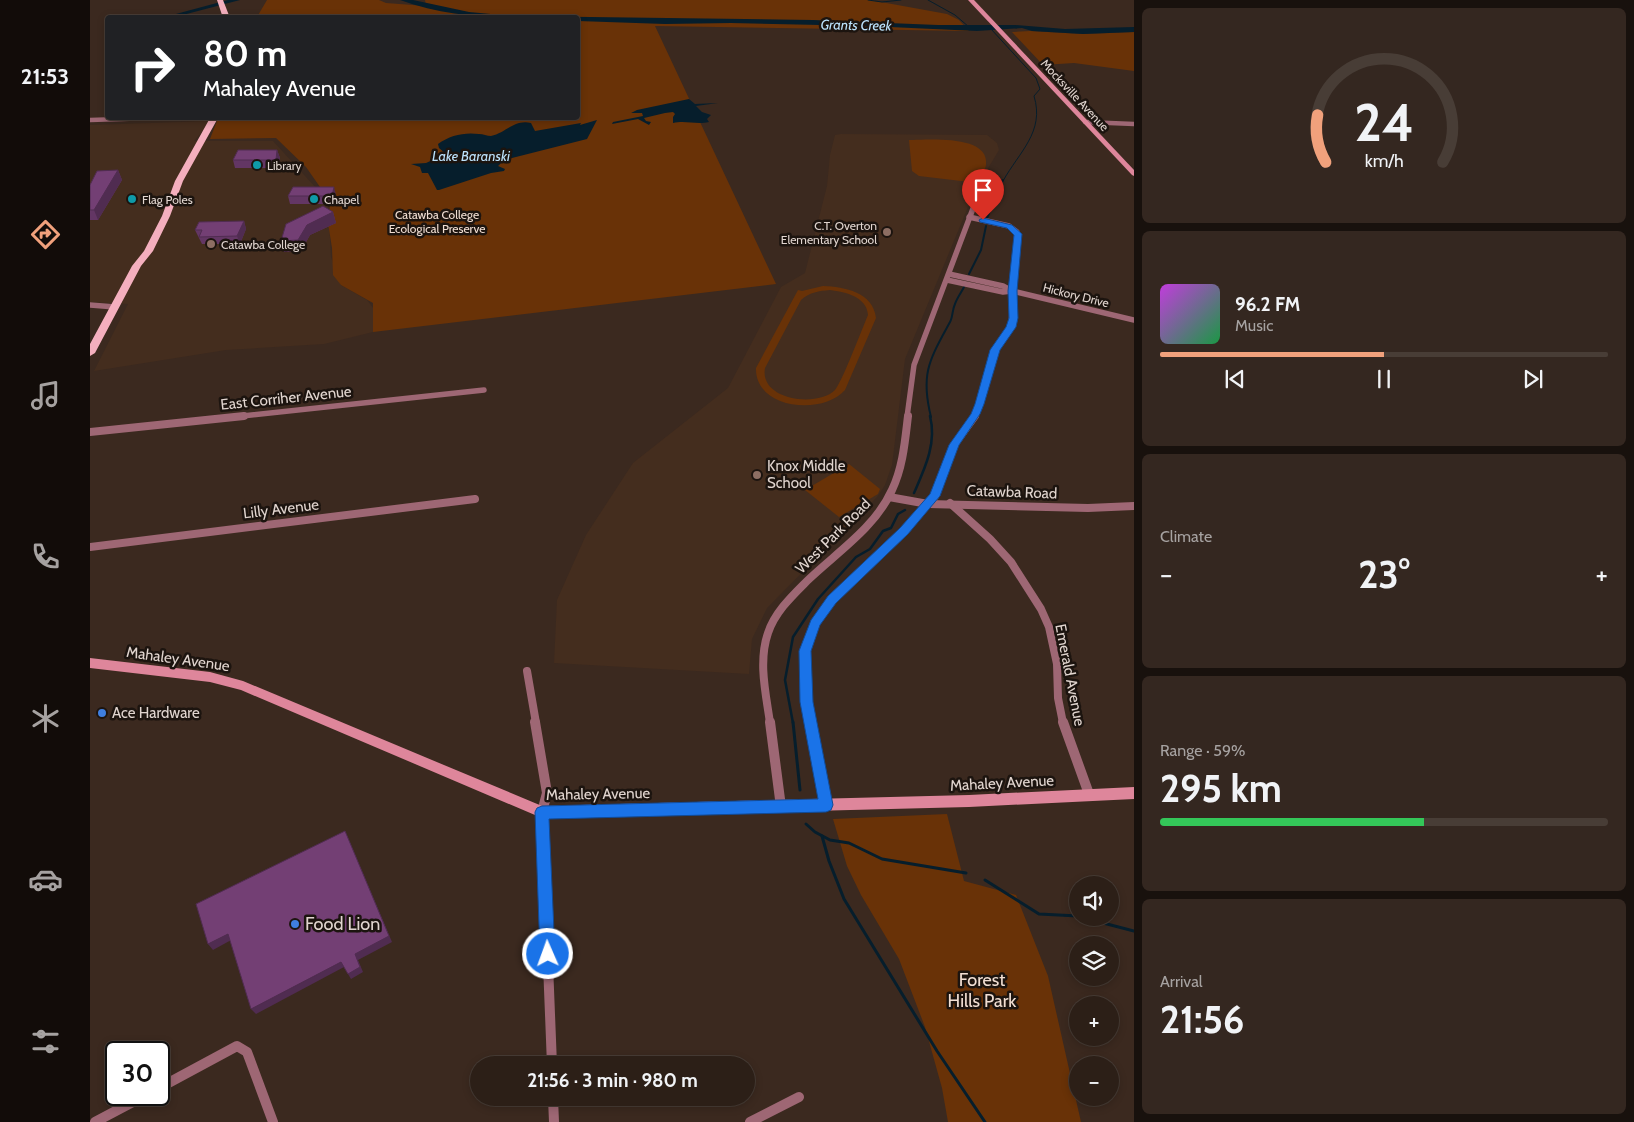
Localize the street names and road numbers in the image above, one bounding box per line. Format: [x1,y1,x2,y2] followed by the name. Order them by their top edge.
[1038,56,1112,134] street label: Mocksville Avenue
[1041,280,1111,310] street label: Hickory Drive
[220,382,353,414] street label: East Corriher Avenue
[966,481,1058,503] street label: Catawba Road
[242,495,320,523] street label: Lilly Avenue
[792,495,874,577] street label: West Park Road
[1051,622,1089,728] street label: Emerald Avenue
[125,643,231,675] street label: Mahaley Avenue
[949,771,1055,795] street label: Mahaley Avenue
[546,784,651,804] street label: Mahaley Avenue

